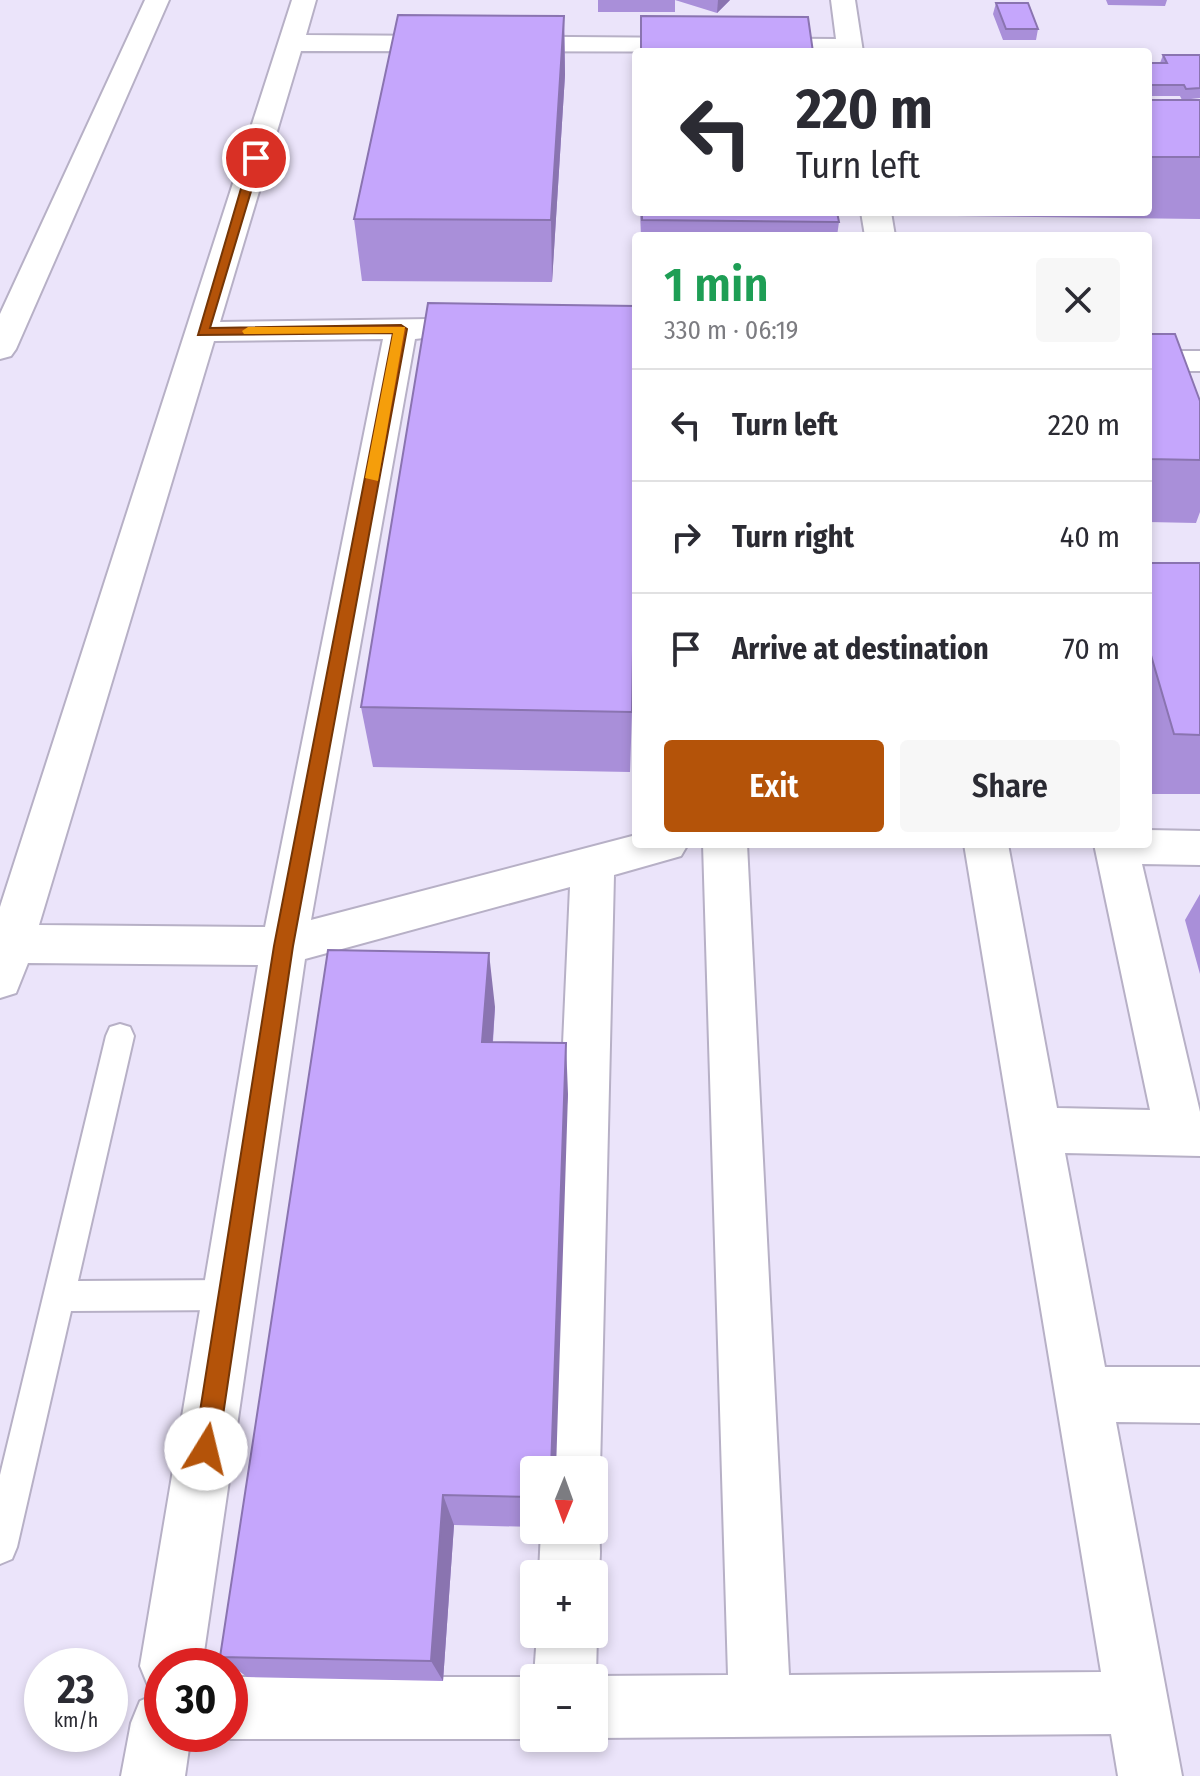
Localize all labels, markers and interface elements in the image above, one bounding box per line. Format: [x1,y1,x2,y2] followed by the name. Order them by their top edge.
[796,76,933,143] text: 220 m
[664,80,768,184] icon: left
[222,124,290,192] pin
[234,136,278,180] icon: arrive
[796,144,920,188] text: Turn left
[664,256,769,314] text: 1 min
[1036,258,1120,342] button: close
[664,315,799,346] text: 330 m · 06:19
[664,403,708,447] icon: left
[732,407,838,443] text: Turn left
[1048,407,1120,443] text: 220 m
[664,515,708,559] icon: right
[732,519,854,555] text: Turn right
[1060,519,1120,555] text: 40 m
[664,627,708,671] icon: arrive
[732,631,989,667] text: Arrive at destination
[1062,631,1120,667] text: 70 m
[664,740,884,832] button: Exit
[900,740,1120,832] button: Share
[164,1407,248,1491] position arrow
[520,1456,608,1544] north arrow
[520,1456,608,1752] map controls
[520,1560,608,1648] button: +
[144,1648,248,1752] speed limit sign: 30
[520,1664,608,1752] button: −
[57,1666,95,1714] text: 23
[54,1708,98,1732] text: km/h

